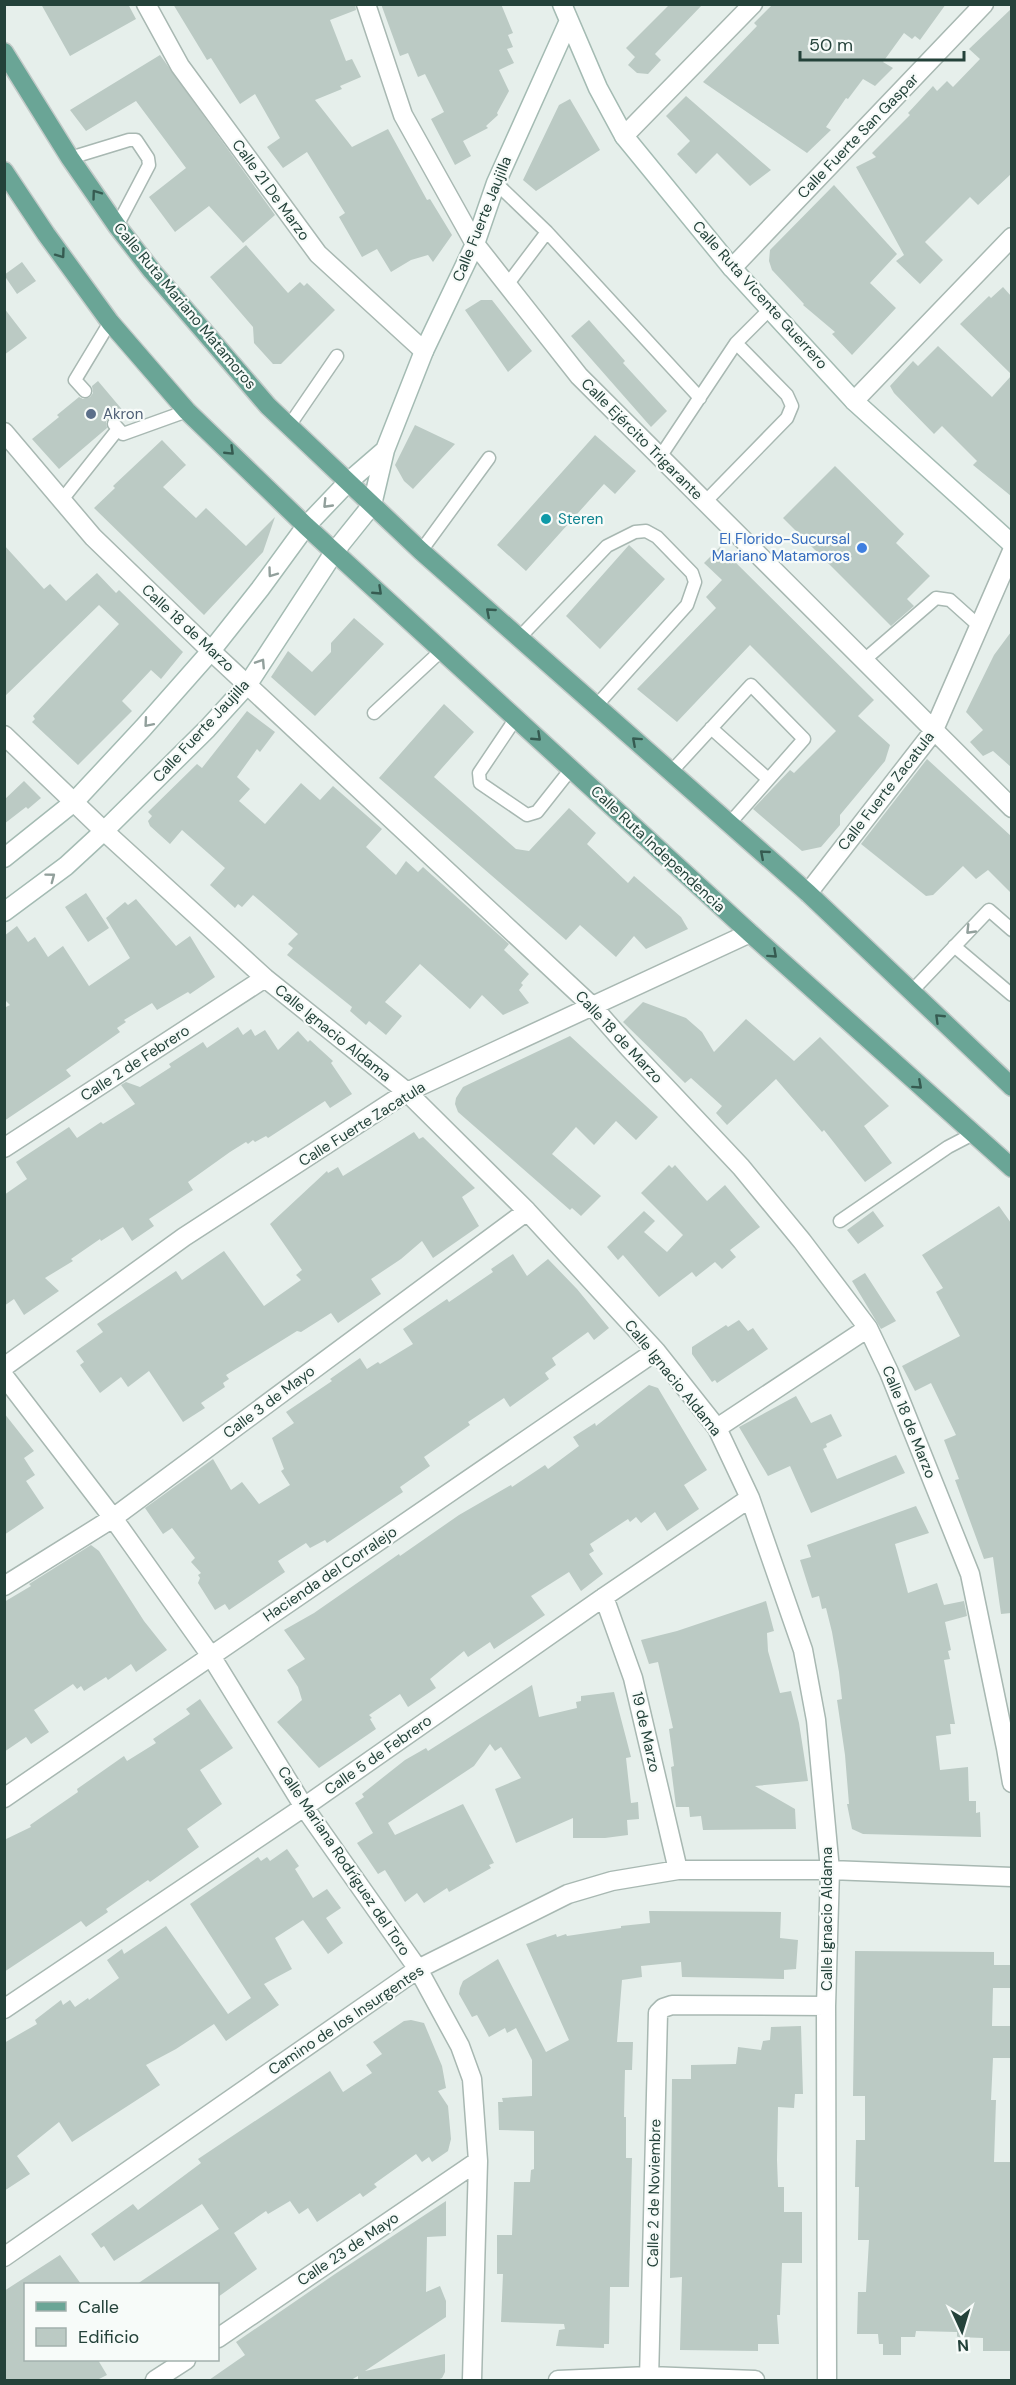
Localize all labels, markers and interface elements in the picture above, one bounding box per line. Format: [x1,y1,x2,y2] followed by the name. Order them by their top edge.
[800,24,964,62] scale bar
[809,33,853,57] text: 50 m
[793,69,923,203] street label: Calle Fuerte San Gaspar
[228,135,315,245] street label: Calle 21 De Marzo
[448,153,516,285] street label: Calle Fuerte Jaujilla
[92,190,103,201] one-way arrow
[688,217,832,374] street label: Calle Ruta Vicente Guerrero
[109,218,261,394] street label: Calle Ruta Mariano Matamoros
[54,248,65,259] one-way arrow
[577,374,707,504] street label: Calle Ejército Trigarante
[103,404,143,424] place label: Akron
[84,407,98,421] marker: Akron
[222,444,233,455] one-way arrow
[323,497,334,508] one-way arrow
[558,509,603,529] place label: Steren
[539,512,553,526] marker: Steren
[712,529,850,566] place label: El Florido-Sucursal Mariano Matamoros
[855,541,869,555] marker: El Florido-Sucursal Mariano Matamoros
[268,566,279,577] one-way arrow
[137,580,239,676] street label: Calle 18 de Marzo
[371,584,382,595] one-way arrow
[486,608,497,619] one-way arrow
[254,659,265,670] one-way arrow
[148,675,254,787] street label: Calle Fuerte Jaujilla
[144,716,155,727] one-way arrow
[833,727,939,855] street label: Calle Fuerte Zacatula
[530,730,540,741] one-way arrow
[632,737,643,748] one-way arrow
[586,781,730,917] street label: Calle Ruta Independencia
[760,850,771,861] one-way arrow
[45,873,56,884] one-way arrow
[966,922,977,933] one-way arrow
[766,947,777,958] one-way arrow
[271,980,395,1086] street label: Calle Ignacio Aldama
[571,986,667,1088] street label: Calle 18 de Marzo
[935,1014,945,1025] one-way arrow
[77,1020,193,1106] street label: Calle 2 de Febrero
[295,1077,429,1171] street label: Calle Fuerte Zacatula
[911,1078,922,1089] one-way arrow
[620,1316,726,1440] street label: Calle Ignacio Aldama
[219,1361,319,1443] street label: Calle 3 de Mayo
[877,1363,941,1481] street label: Calle 18 de Marzo
[259,1522,401,1626] street label: Hacienda del Corralejo
[627,1690,665,1774] street label: 19 de Marzo
[320,1710,436,1800] street label: Calle 5 de Febrero
[273,1762,415,1960] street label: Calle Mariana Rodríguez del Toro
[817,1847,837,1991] street label: Calle Ignacio Aldama
[264,1960,428,2080] street label: Camino de los Insurgentes
[643,2119,665,2267] street label: Calle 2 de Noviembre
[293,2207,403,2290] street label: Calle 23 de Mayo
[24,2283,219,2361] legend
[78,2295,119,2319] text: Calle
[932,2301,992,2361] north arrow
[78,2325,139,2349] text: Edificio
[956,2335,970,2356] text: N

